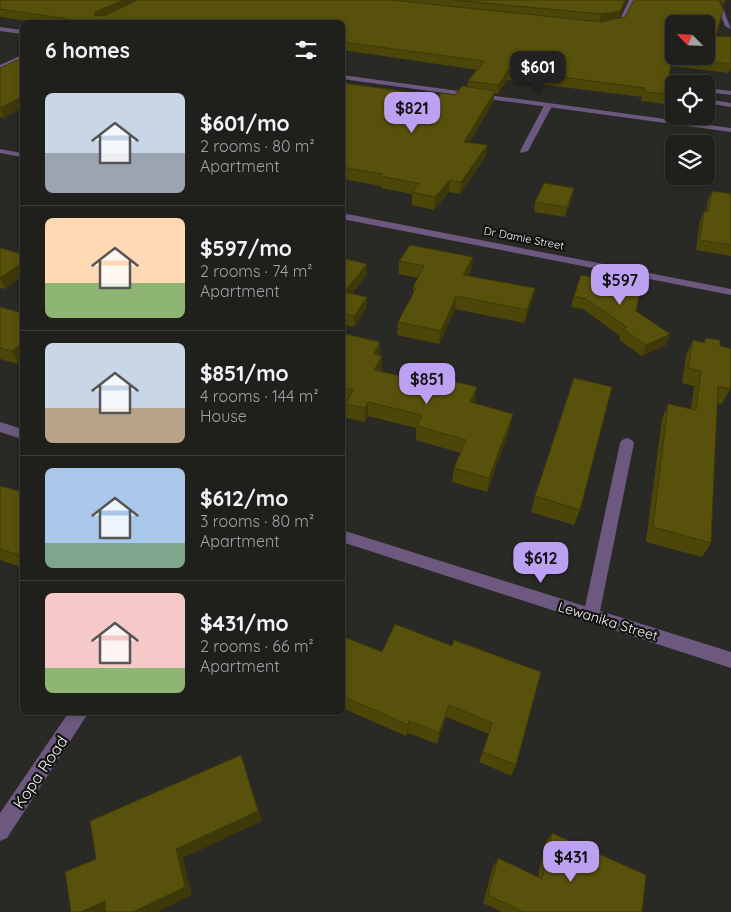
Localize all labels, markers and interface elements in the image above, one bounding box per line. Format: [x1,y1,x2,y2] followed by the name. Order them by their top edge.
[665,15,715,65] north arrow
[665,15,715,185] map controls
[292,36,320,64] icon: filters
[45,37,130,63] text: 6 homes
[508,51,568,93] pin: $601
[521,57,555,77] text: $601
[665,75,715,125] button: locate
[382,92,442,134] pin: $821
[395,98,429,118] text: $821
[200,110,290,136] text: $601/mo
[85,113,145,173] icon: home
[665,135,715,185] button: layers
[200,136,315,156] text: 2 rooms · 80 m²
[200,156,280,176] text: Apartment
[483,223,566,253] street label: Dr Damie Street
[200,235,292,261] text: $597/mo
[85,238,145,298] icon: home
[200,261,312,281] text: 2 rooms · 74 m²
[590,264,650,306] pin: $597
[602,270,638,290] text: $597
[200,281,280,301] text: Apartment
[200,360,289,386] text: $851/mo
[397,362,457,405] pin: $851
[85,363,145,423] icon: home
[410,369,444,389] text: $851
[200,386,318,406] text: 4 rooms · 144 m²
[200,406,247,426] text: House
[200,485,288,511] text: $612/mo
[85,488,145,548] icon: home
[200,511,314,531] text: 3 rooms · 80 m²
[200,531,280,551] text: Apartment
[511,542,571,584] pin: $612
[524,548,558,568] text: $612
[556,597,660,645] street label: Lewanika Street
[200,610,289,636] text: $431/mo
[85,613,145,673] icon: home
[200,636,314,656] text: 2 rooms · 66 m²
[200,656,280,676] text: Apartment
[8,732,72,812] street label: Kopa Road
[541,840,601,883] pin: $431
[554,847,588,867] text: $431

